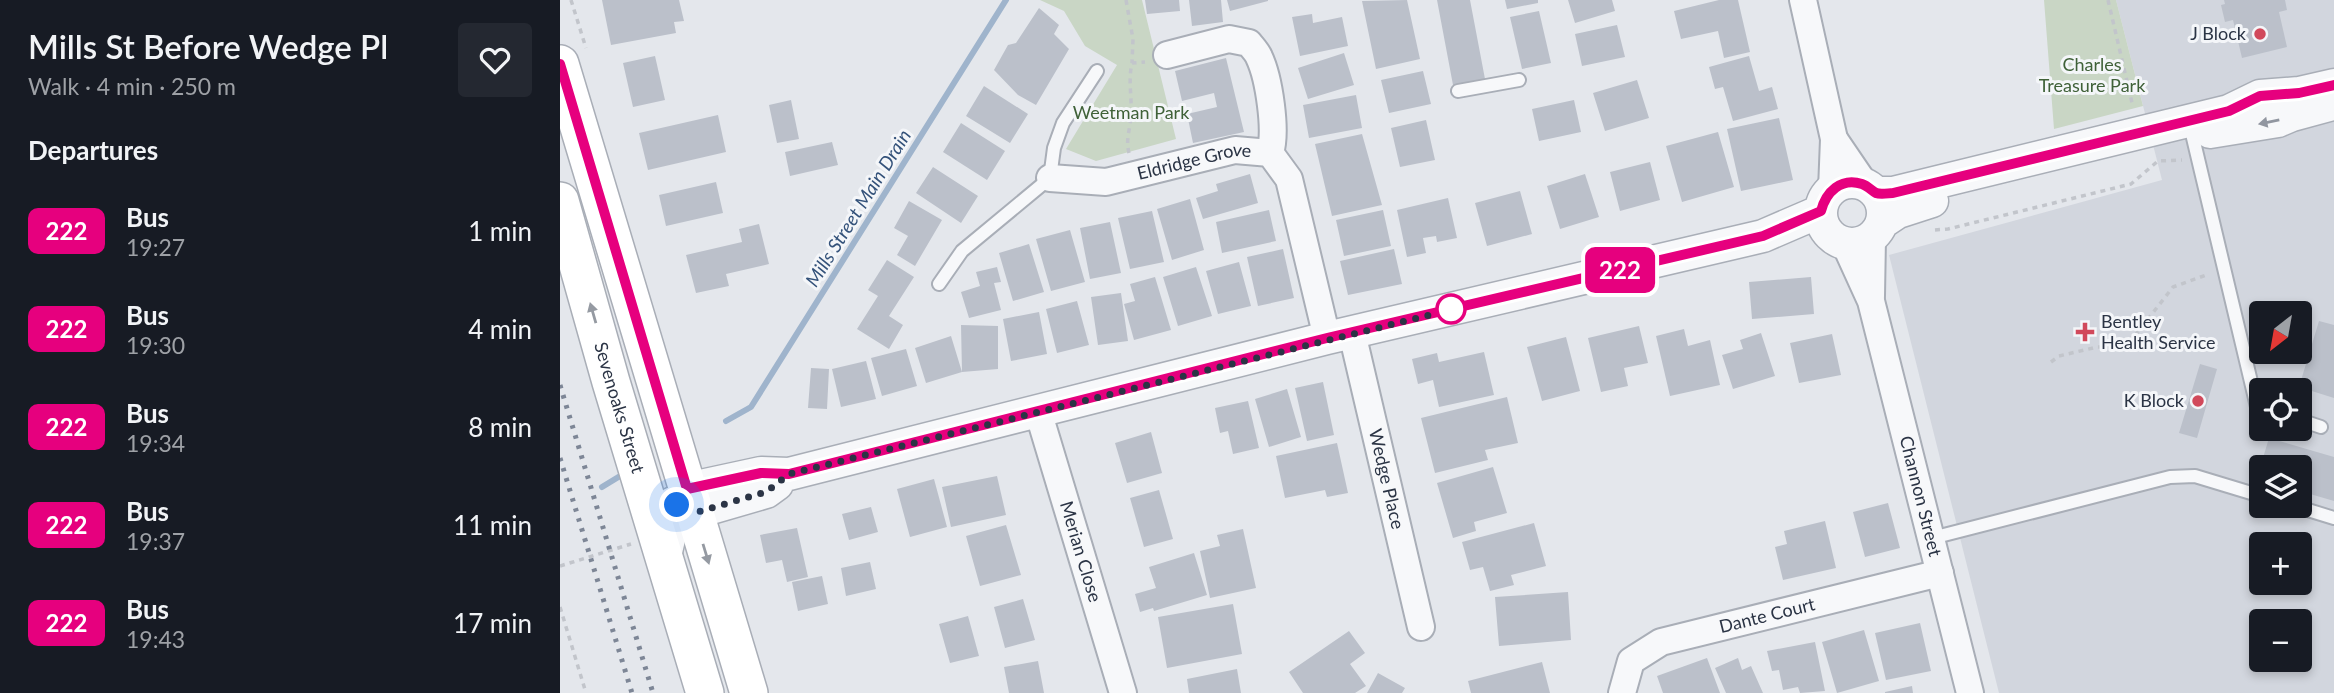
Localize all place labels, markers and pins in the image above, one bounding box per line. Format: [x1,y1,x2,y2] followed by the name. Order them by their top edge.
[2190,22,2247,44] place label: J Block
[2252,26,2268,42] marker: J Block
[1436,294,1466,324] unlabelled marker
[2101,310,2216,353] place label: Bentley Health Service
[2075,322,2095,342] marker: Bentley Health Service
[2124,389,2185,411] place label: K Block
[2190,393,2206,409] marker: K Block

